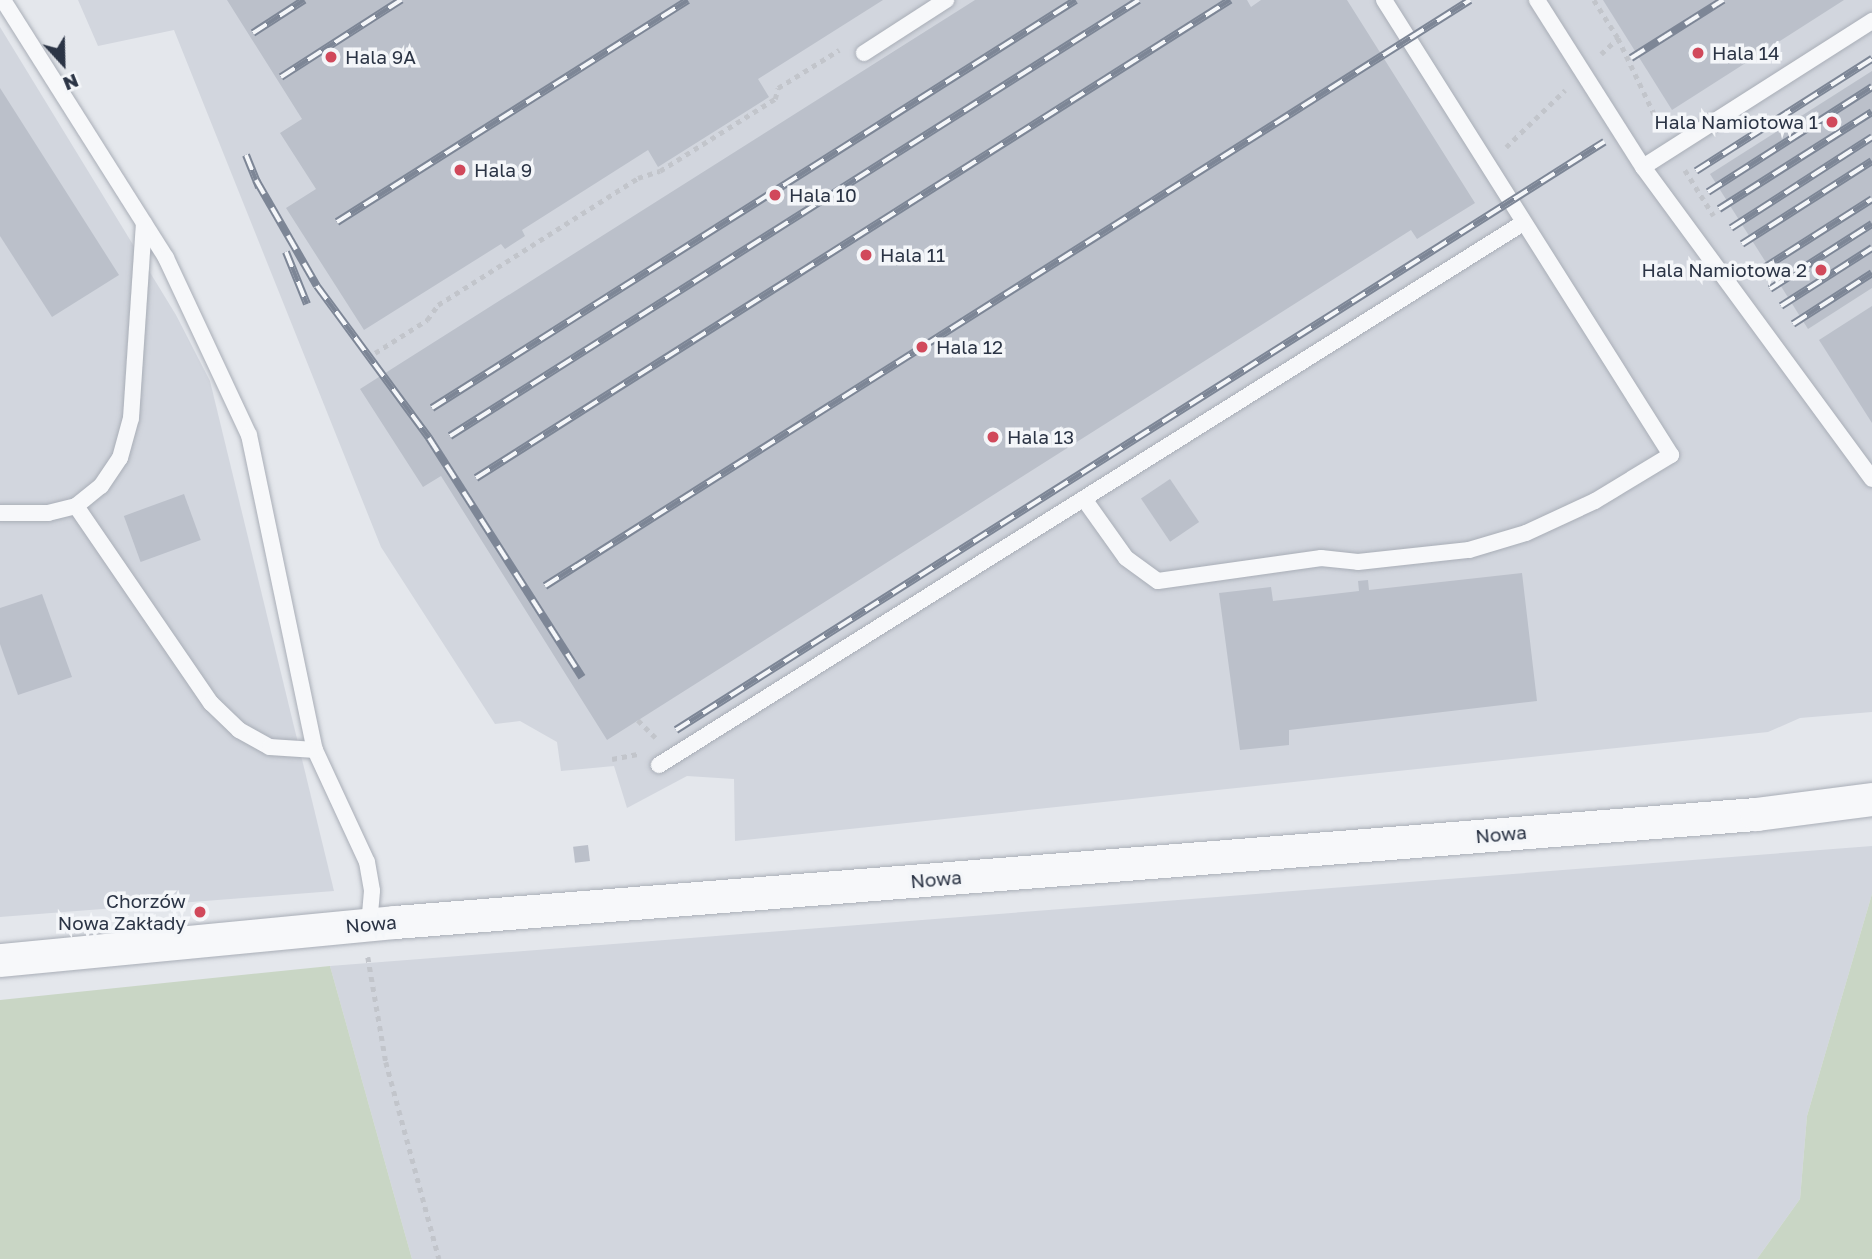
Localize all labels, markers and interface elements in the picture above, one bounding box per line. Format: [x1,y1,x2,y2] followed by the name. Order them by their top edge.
[28,28,98,98] north arrow
[1712,42,1780,64] place label: Hala 14
[1690,45,1706,61] marker: Hala 14
[345,46,416,68] place label: Hala 9A
[323,49,339,65] marker: Hala 9A
[60,70,82,96] text: N
[1654,111,1818,133] place label: Hala Namiotowa 1
[1824,114,1840,130] marker: Hala Namiotowa 1
[474,159,532,181] place label: Hala 9
[452,162,468,178] marker: Hala 9
[789,184,857,206] place label: Hala 10
[767,187,783,203] marker: Hala 10
[880,244,945,266] place label: Hala 11
[858,247,874,263] marker: Hala 11
[1641,259,1807,281] place label: Hala Namiotowa 2
[1813,262,1829,278] marker: Hala Namiotowa 2
[936,336,1003,358] place label: Hala 12
[914,339,930,355] marker: Hala 12
[1007,426,1074,448] place label: Hala 13
[985,429,1001,445] marker: Hala 13
[1474,820,1528,848] street label: Nowa
[909,865,963,893] street label: Nowa
[58,890,186,934] place label: Chorzów Nowa Zakłady
[192,904,208,920] marker: Chorzów Nowa Zakłady
[344,910,398,938] street label: Nowa

